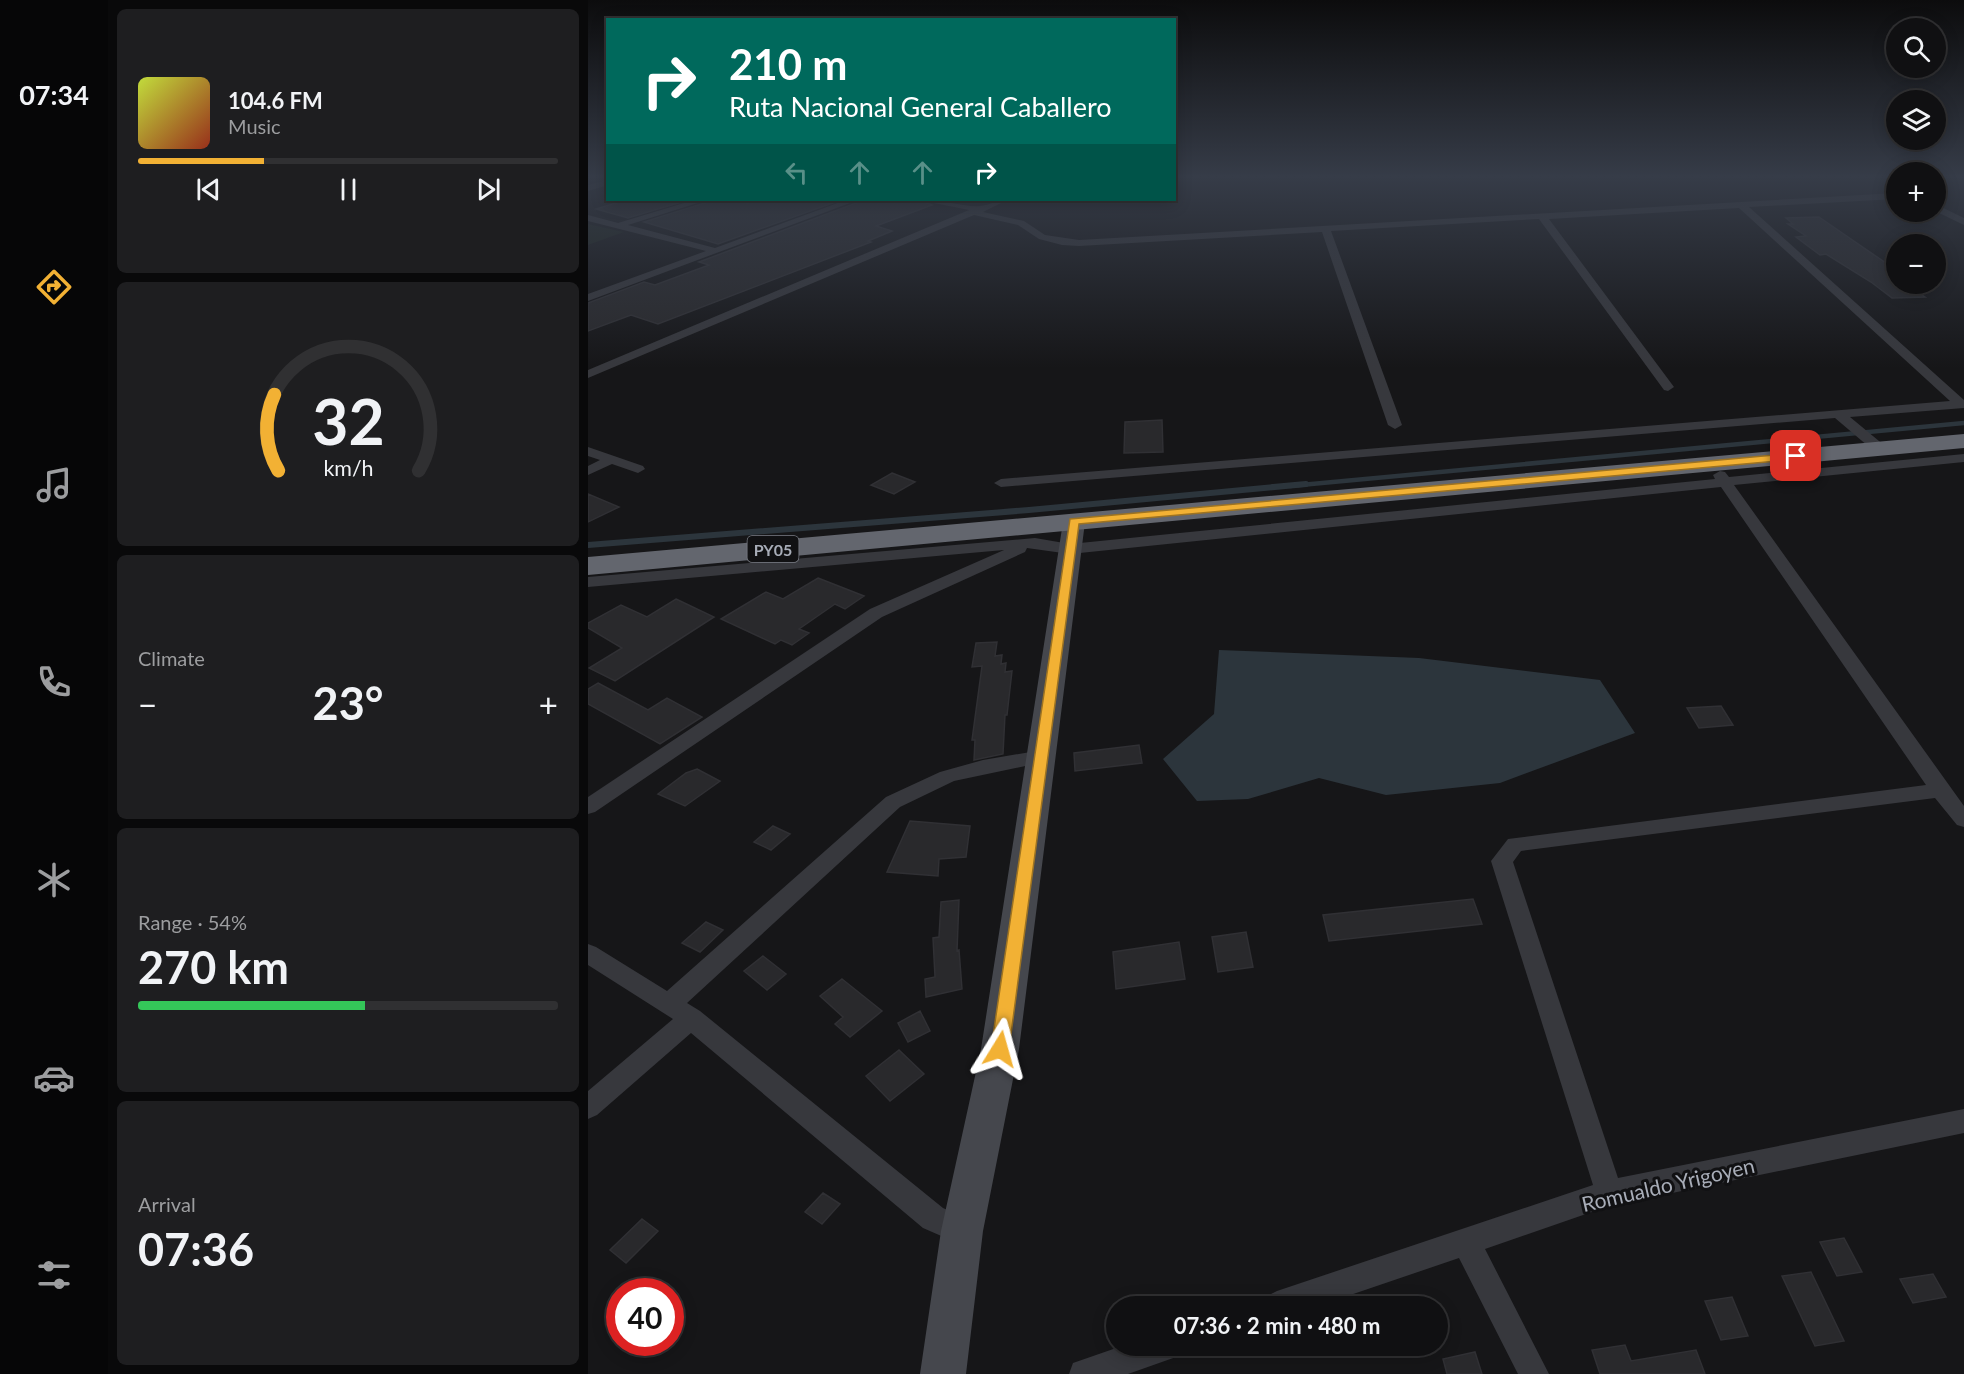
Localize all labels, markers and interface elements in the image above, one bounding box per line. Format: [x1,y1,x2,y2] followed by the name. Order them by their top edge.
[1886,18,1946,294] map controls
[1886,18,1946,78] button: search
[729,39,847,89] text: 210 m
[630,42,708,120] icon: right
[19,78,89,111] text: 07:34
[228,87,323,114] text: 104.6 FM
[729,90,1112,123] text: Ruta Nacional General Caballero
[1886,90,1946,150] button: layers
[228,114,281,138] text: Music
[780,156,813,189] icon: left
[843,156,876,189] icon: ahead
[906,156,939,189] icon: ahead
[969,156,1002,189] icon: right
[1886,162,1946,222] button: +
[192,173,225,206] icon: previous
[332,173,365,206] icon: pause
[472,173,505,206] icon: next
[1886,234,1946,294] button: −
[33,266,75,308] icon: directions
[312,383,384,458] text: 32
[1770,430,1821,481] pin
[1779,439,1812,472] icon: arrive
[323,455,373,481] text: km/h
[33,464,75,506] icon: music
[748,536,798,562] road number: PY05
[138,646,205,670] text: Climate
[33,661,75,703] icon: phone
[313,676,383,730] text: 23°
[138,684,157,724] text: −
[539,684,558,724] text: +
[33,859,75,901] icon: climate
[138,910,247,934] text: Range · 54%
[138,940,289,994] text: 270 km
[968,1017,1032,1081] position arrow
[33,1057,75,1099] icon: car
[1579,1152,1757,1216] street label: Romualdo Yrigoyen
[138,1192,196,1216] text: Arrival
[138,1222,254,1276] text: 07:36
[33,1254,75,1296] icon: filters
[606,1278,684,1356] speed limit sign: 40
[1174,1312,1380,1339] text: 07:36 · 2 min · 480 m

